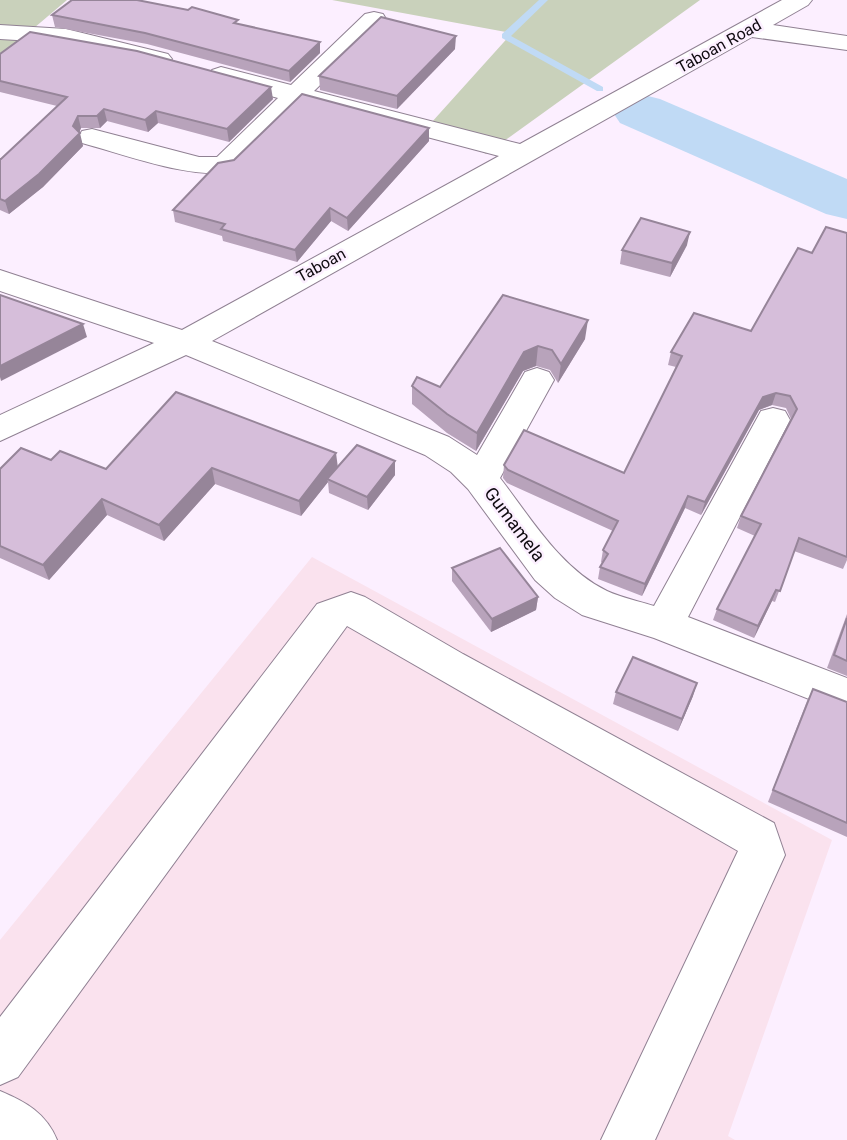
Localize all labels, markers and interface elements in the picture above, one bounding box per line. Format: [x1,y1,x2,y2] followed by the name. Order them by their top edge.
[673,15,765,77] street label: Taboan Road
[293,244,349,286] street label: Taboan
[480,483,550,565] street label: Gumamela

